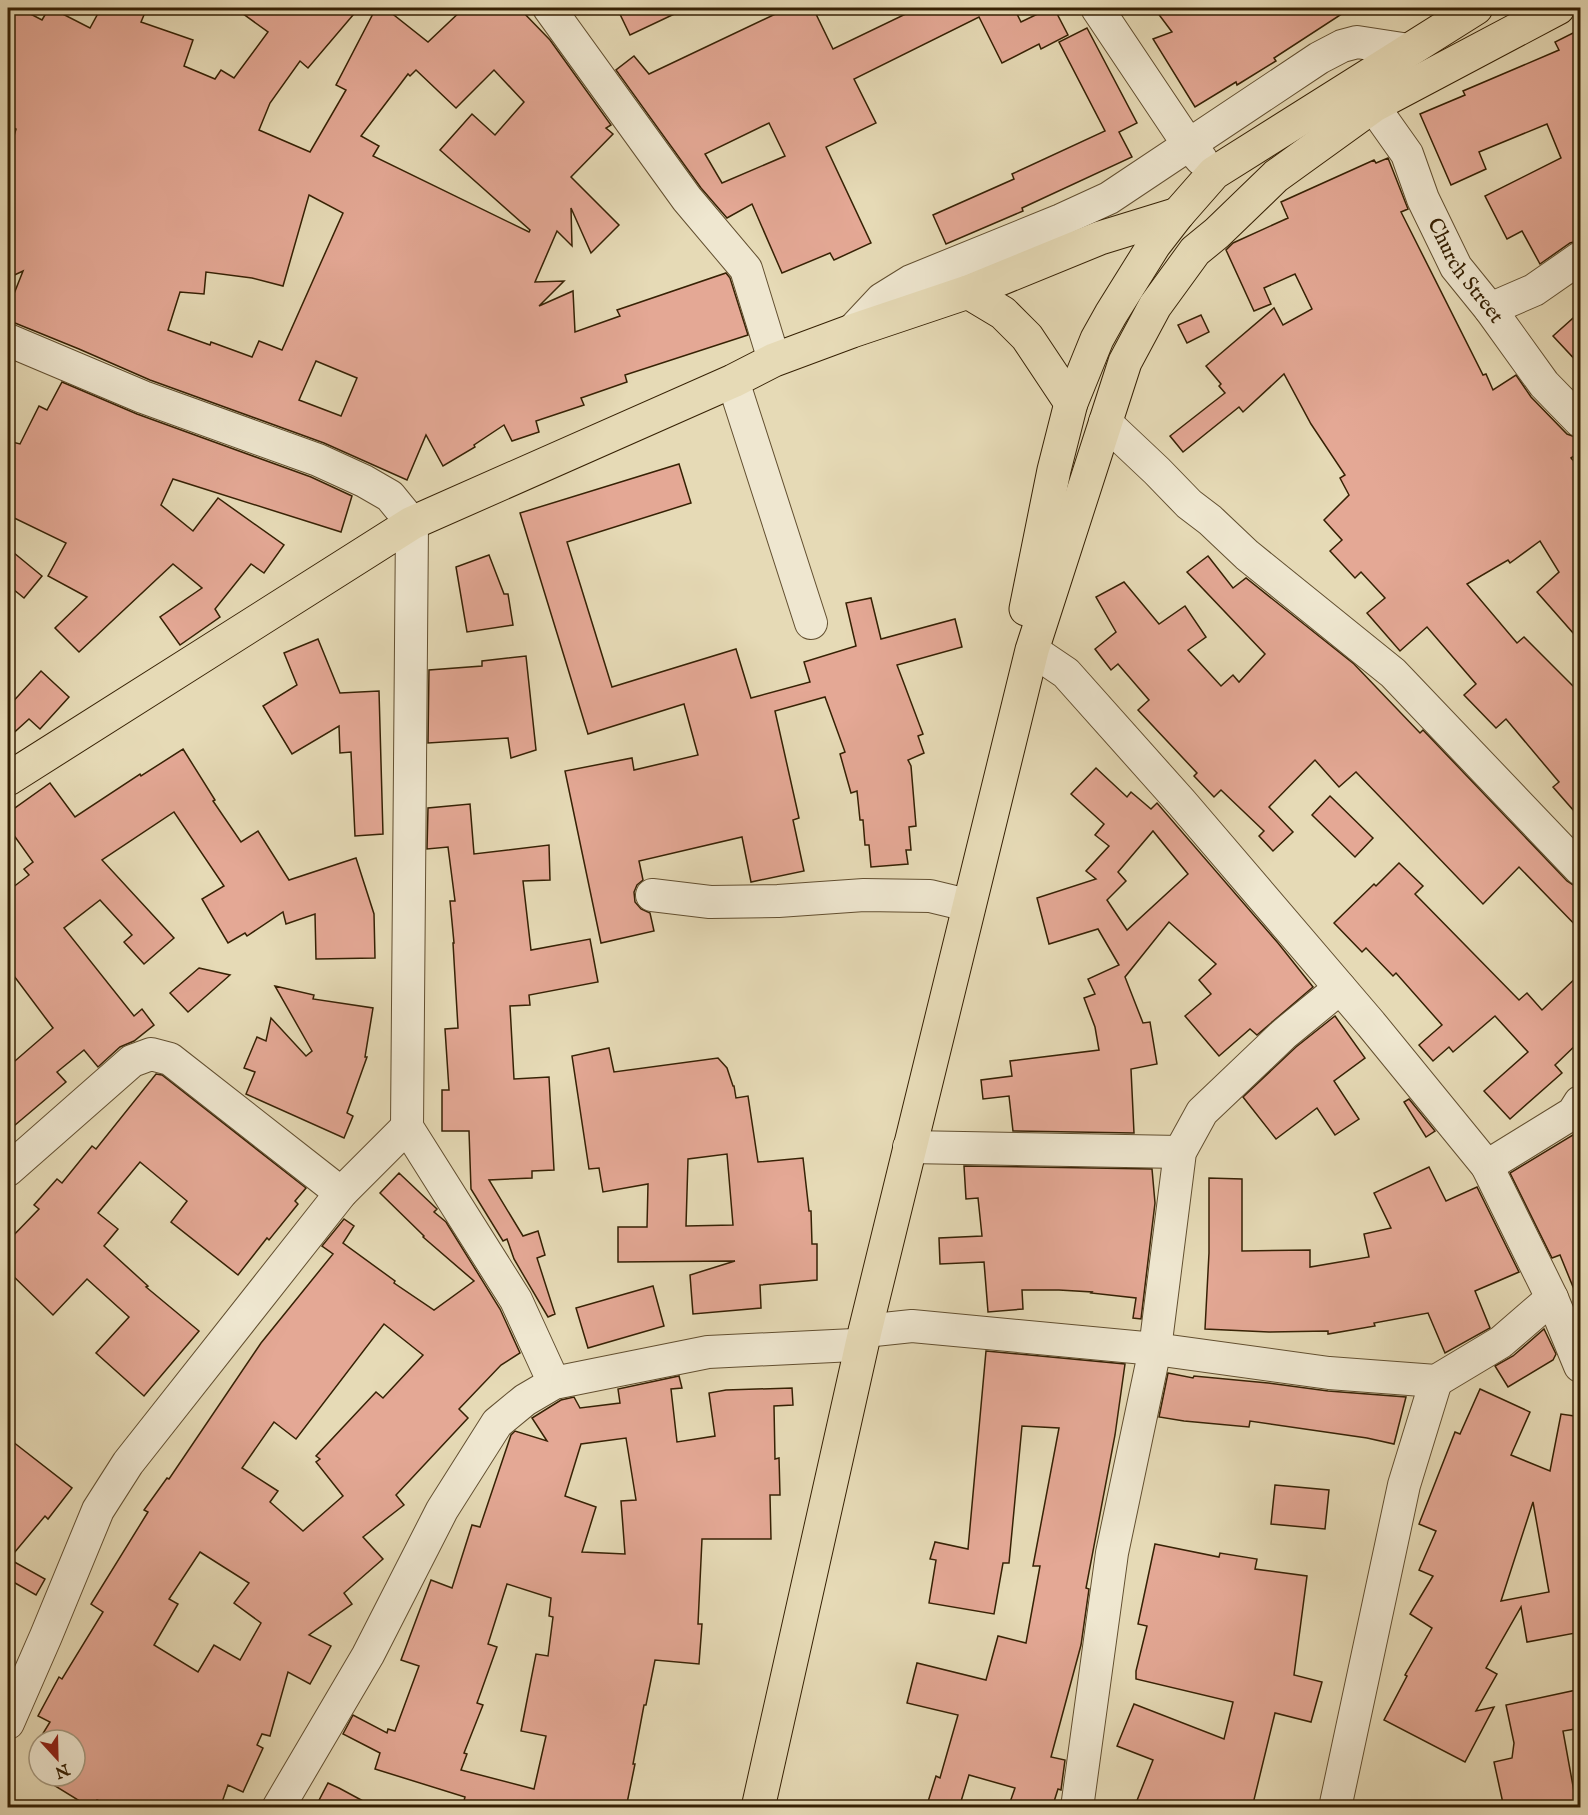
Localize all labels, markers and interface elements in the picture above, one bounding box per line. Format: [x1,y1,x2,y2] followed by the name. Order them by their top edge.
[1421,213,1510,329] street label: Church Street
[27,1728,87,1788] north arrow
[52,1758,73,1782] text: N

